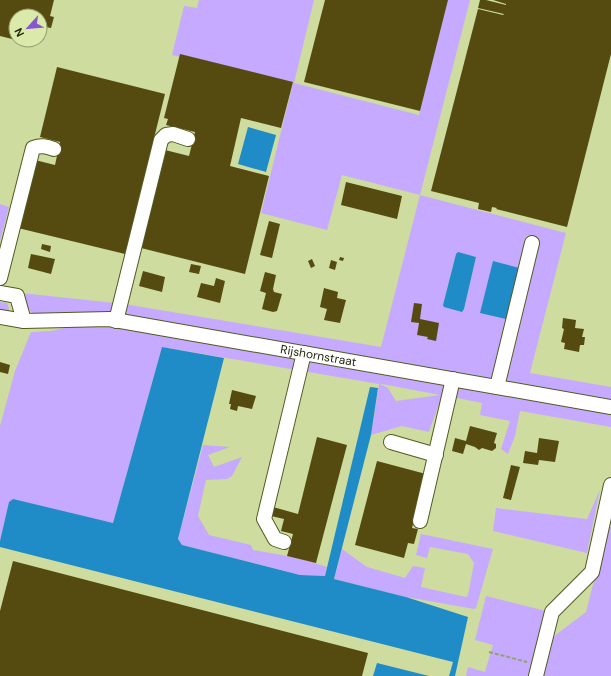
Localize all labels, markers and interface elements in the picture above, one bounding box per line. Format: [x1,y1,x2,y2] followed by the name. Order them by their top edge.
[8,8,48,48] north arrow
[11,26,27,39] text: N
[279,341,358,370] street label: Rijshornstraat

